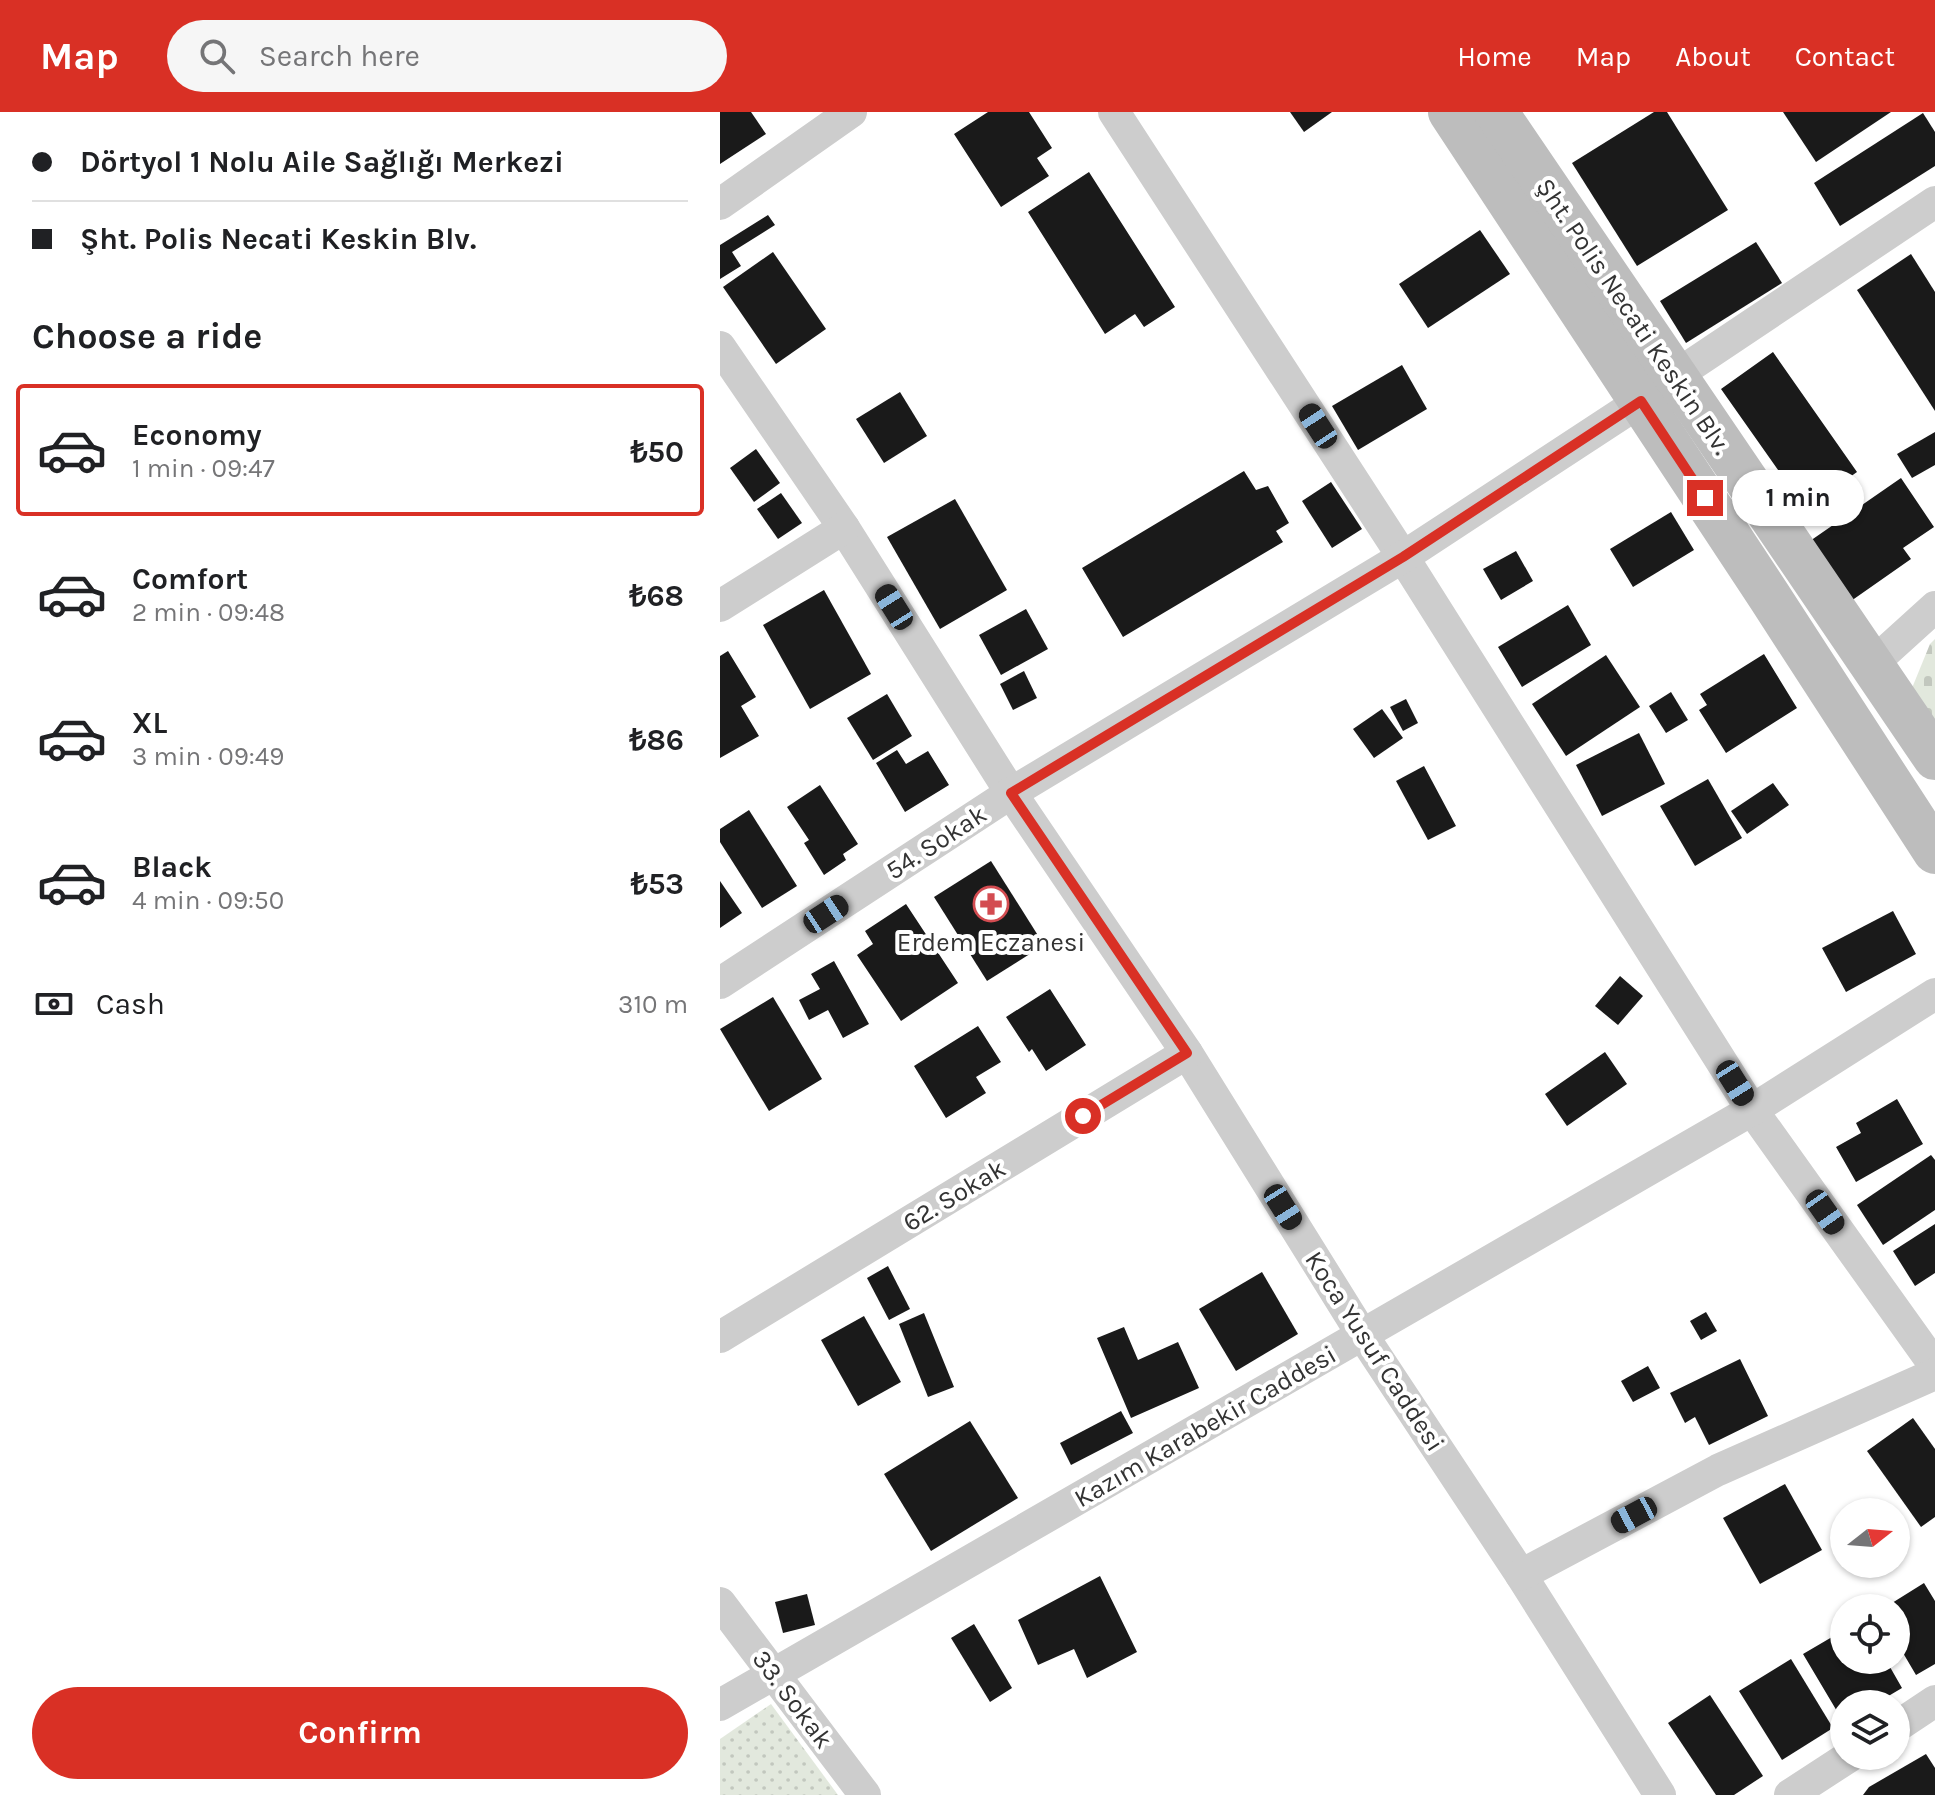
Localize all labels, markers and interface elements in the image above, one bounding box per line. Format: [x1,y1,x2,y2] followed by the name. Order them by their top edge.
[167,20,727,92] search box
[40,34,119,79] text: Map
[195,34,239,78] icon: search
[259,38,420,74] text: Search here
[1457,40,1532,73] text: Home
[1576,40,1631,73] text: Map
[1675,40,1751,73] text: About
[1795,40,1895,73] text: Contact
[80,144,564,180] text: Dörtyol 1 Nolu Aile Sağlığı Merkezi
[1530,172,1738,460] street label: Şht. Polis Necati Keskin Blv.
[80,221,476,257] text: Şht. Polis Necati Keskin Blv.
[32,315,262,357] text: Choose a ride
[1295,399,1341,453] car
[36,414,108,486] icon: car
[132,417,262,453] text: Economy
[630,434,684,470] text: ₺50
[132,453,275,484] text: 1 min · 09:47
[1733,470,1865,526] callout: 1 min
[1687,480,1723,516] route end
[1765,482,1831,513] text: 1 min
[36,558,108,630] icon: car
[132,561,248,597] text: Comfort
[629,578,684,614] text: ₺68
[871,580,917,634] car
[132,597,285,628] text: 2 min · 09:48
[36,702,108,774] icon: car
[132,705,167,741] text: XL
[629,722,684,758] text: ₺86
[132,741,284,772] text: 3 min · 09:49
[880,798,992,886] street label: 54. Sokak
[36,846,108,918] icon: car
[132,849,212,885] text: Black
[631,866,684,902] text: ₺53
[132,885,284,916] text: 4 min · 09:50
[972,885,1010,923] pharmacy icon: Erdem Eczanesi
[799,891,853,937] car
[897,927,1085,958] place label: Erdem Eczanesi
[32,982,76,1026] icon: cash
[96,986,165,1022] text: Cash
[618,989,688,1020] text: 310 m
[1712,1056,1758,1110] car
[1065,1098,1101,1134] route start
[897,1153,1011,1238] street label: 62. Sokak
[1260,1180,1306,1234] car
[1801,1185,1849,1239] car
[1298,1245,1451,1457] street label: Koca Yusuf Caddesi
[1069,1339,1342,1514] street label: Kazım Karabekir Caddesi
[1607,1493,1661,1537] car
[1830,1498,1910,1578] north arrow
[1830,1498,1910,1770] map controls
[1830,1594,1910,1674] button: locate
[746,1644,840,1755] street label: 33. Sokak
[32,1687,688,1779] button: Confirm
[1830,1690,1910,1770] button: layers

